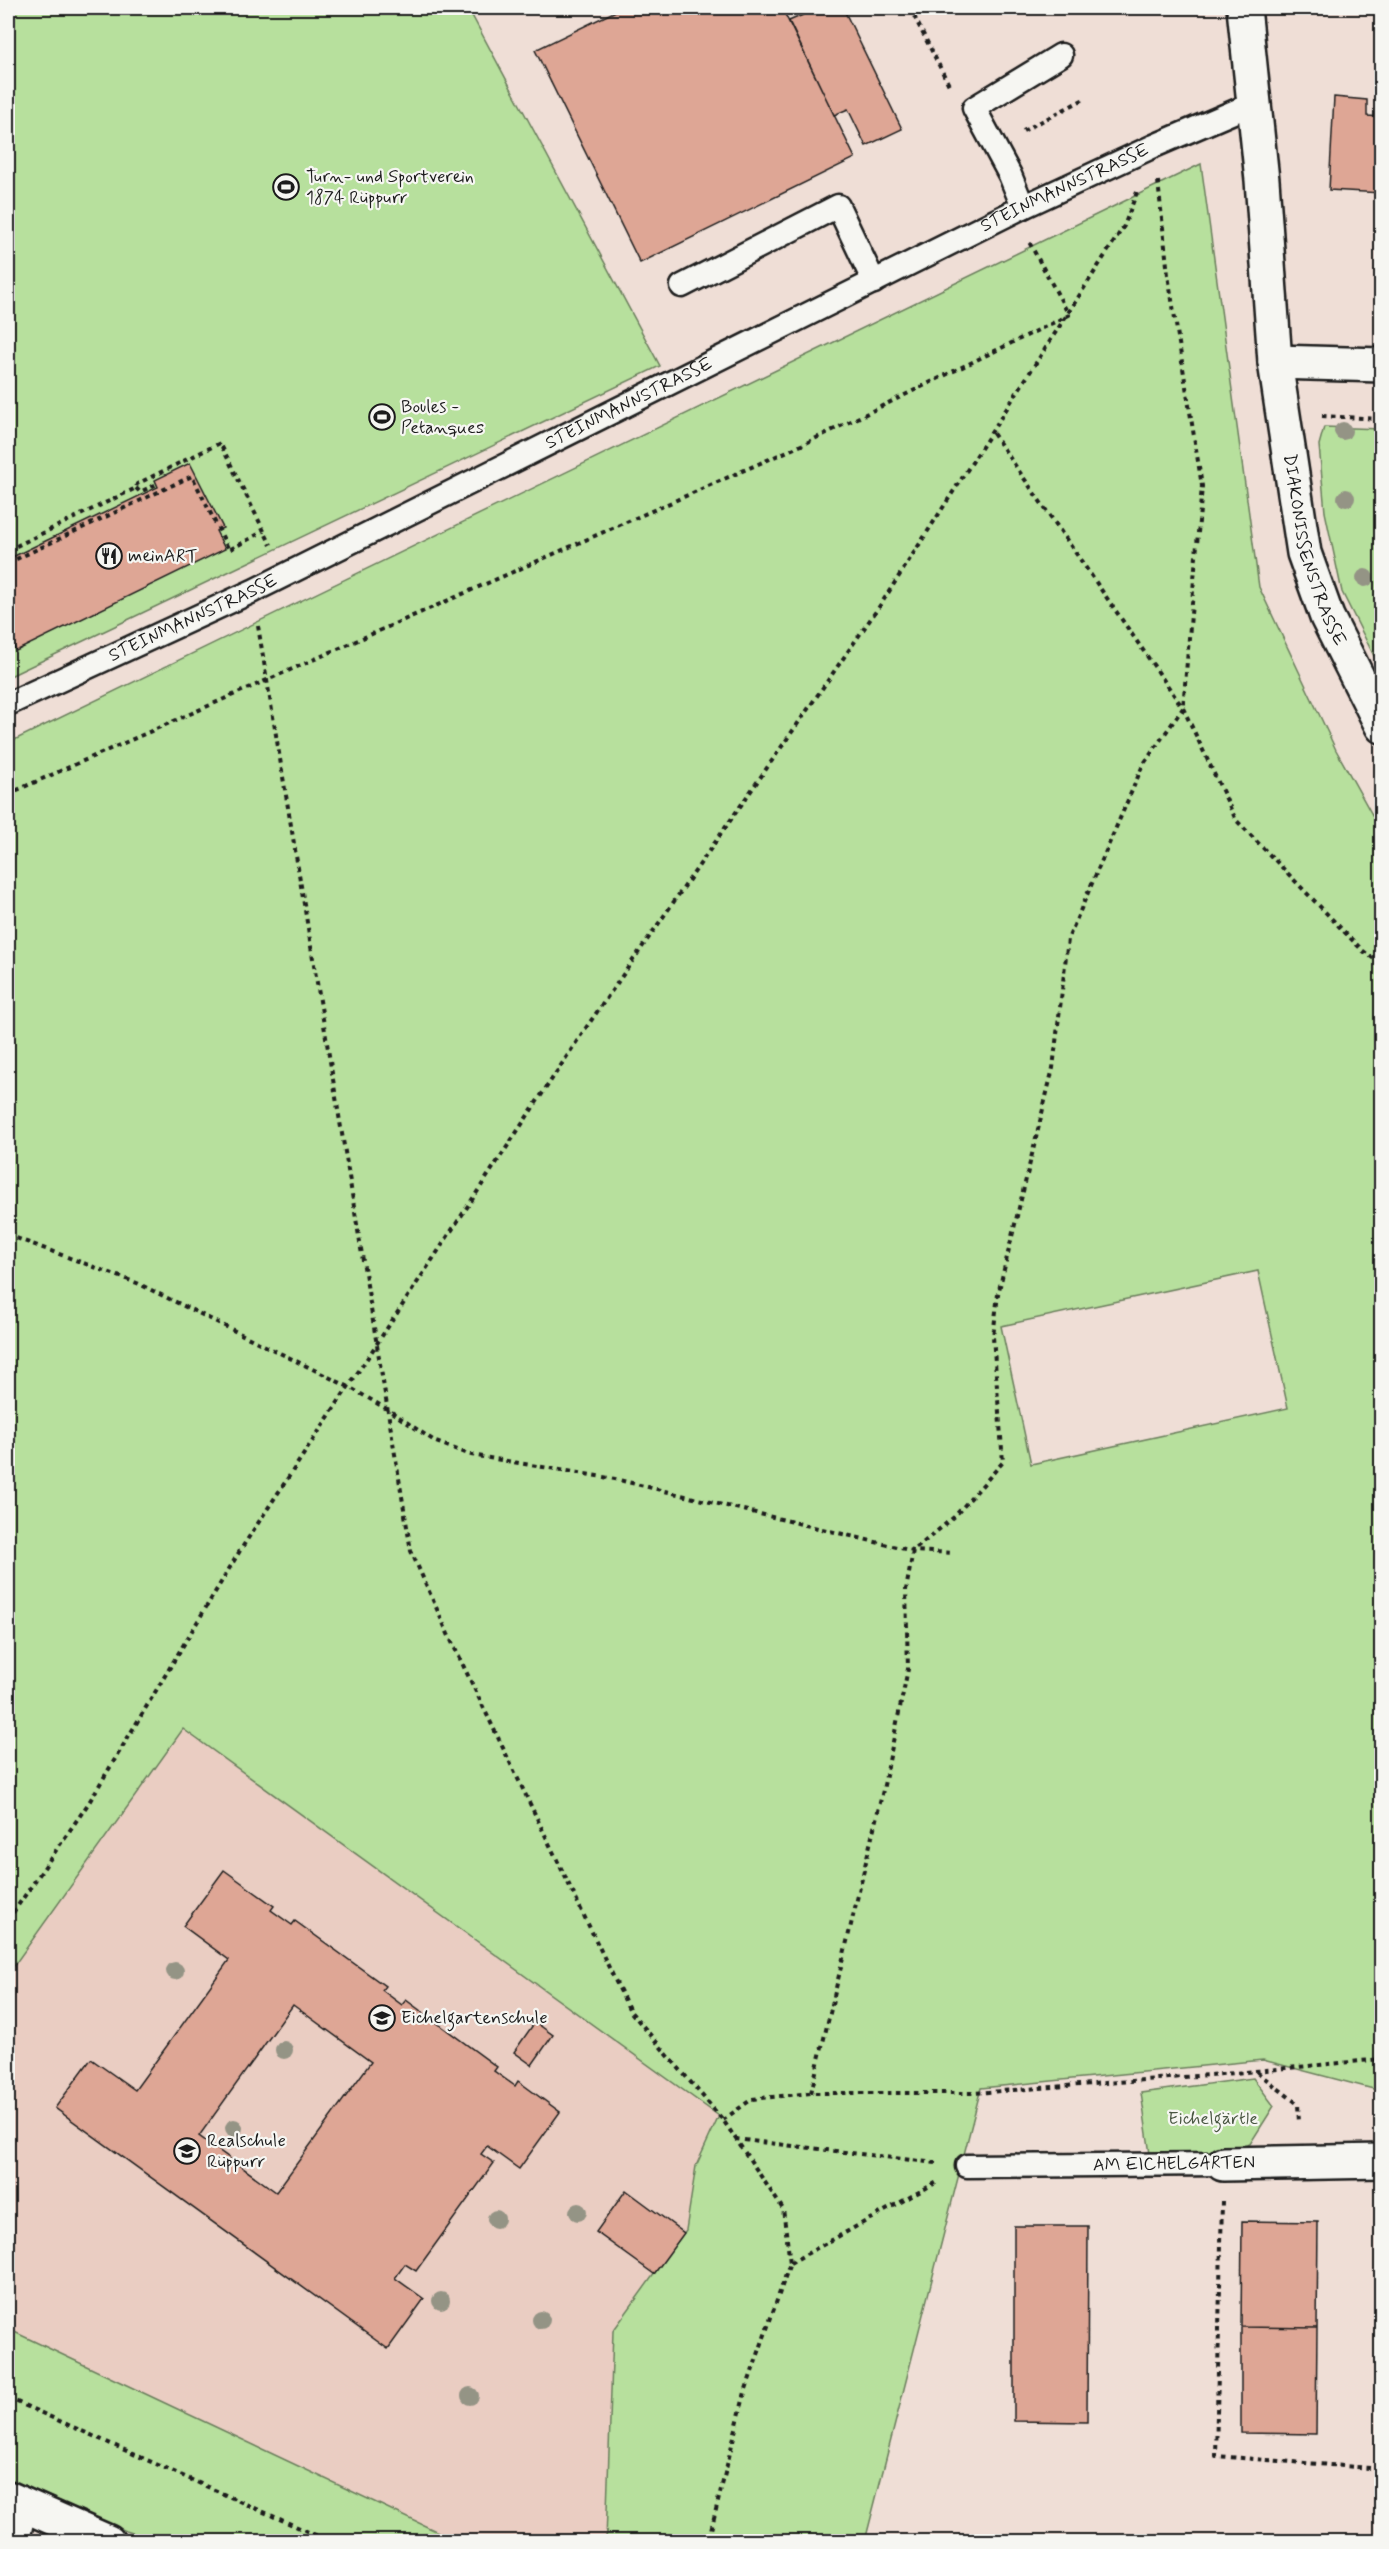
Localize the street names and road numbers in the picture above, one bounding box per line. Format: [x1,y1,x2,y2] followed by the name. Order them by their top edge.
[976,138,1153,238] street label: STEINMANNSTRASSE
[541,352,717,455] street label: STEINMANNSTRASSE
[1277,452,1352,650] street label: DIAKONISSENSTRASSE
[105,569,282,668] street label: STEINMANNSTRASSE
[1093,2151,1255,2177] street label: AM EICHELGARTEN

